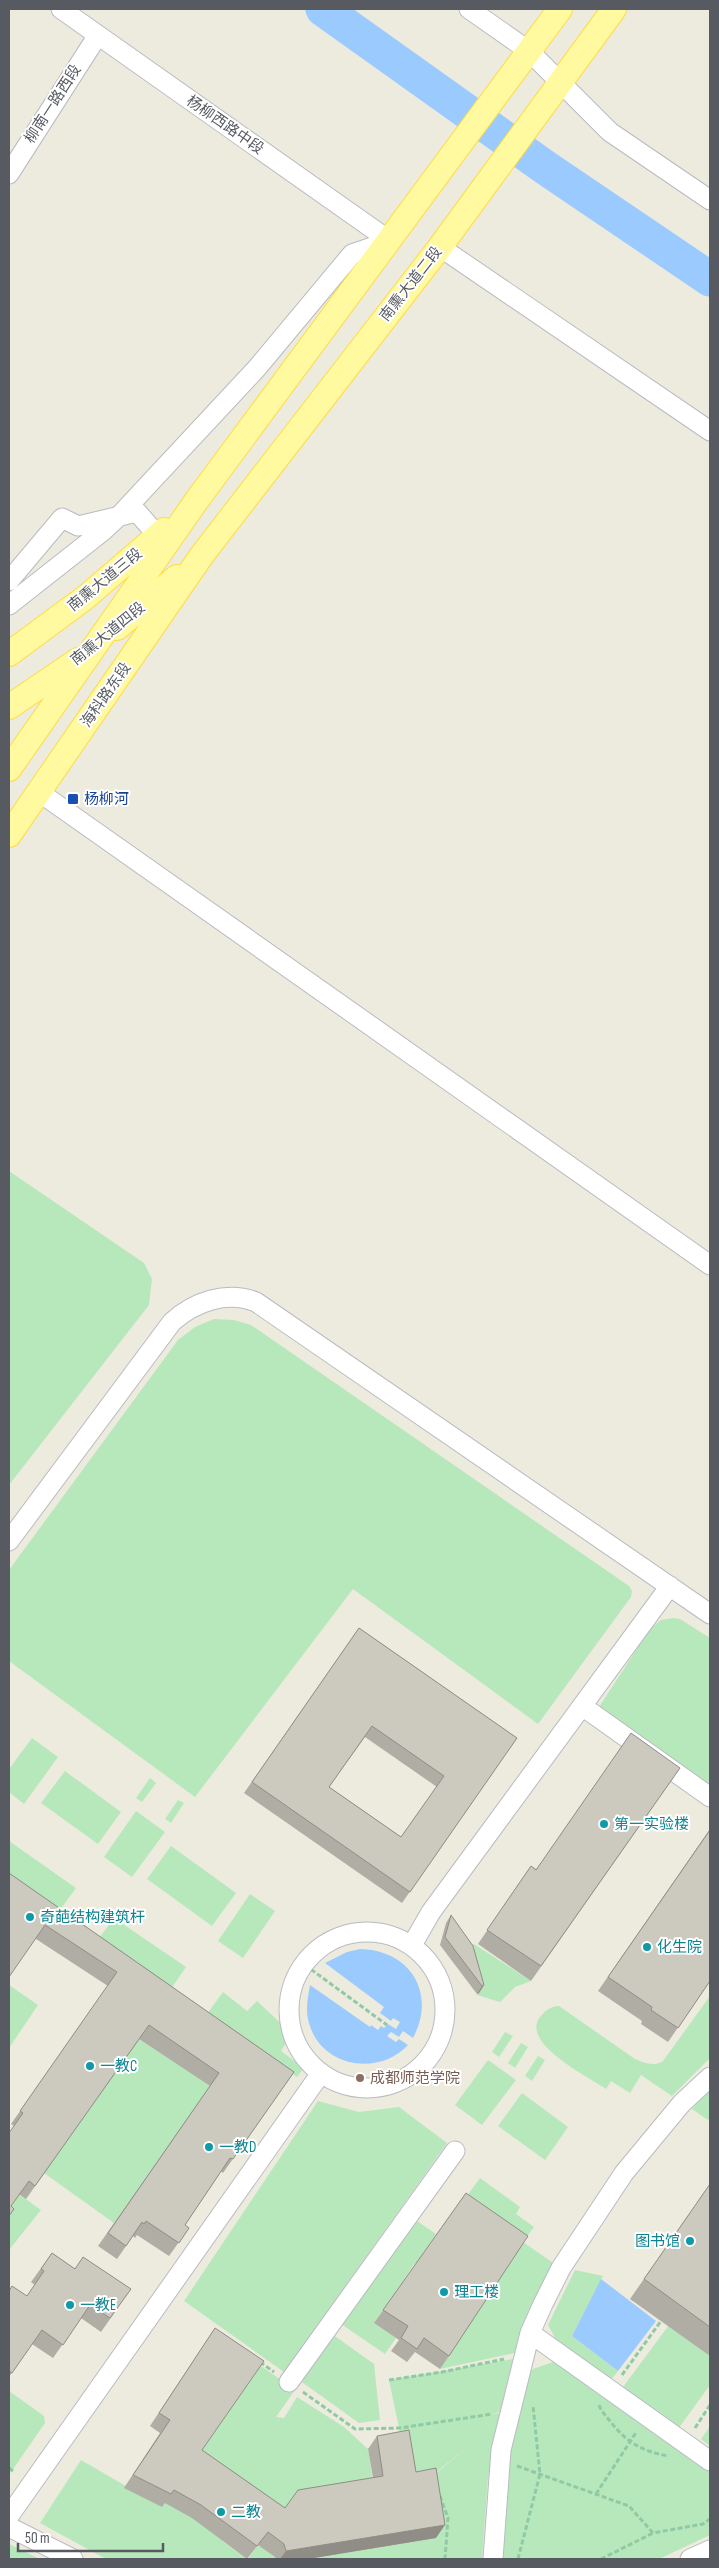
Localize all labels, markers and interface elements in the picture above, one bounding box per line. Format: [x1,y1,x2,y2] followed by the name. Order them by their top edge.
[21,61,85,147] street label: 柳南一路西段
[183,91,267,159] street label: 杨柳西路中段
[376,243,446,325] street label: 南熏大道二段
[64,544,146,616] street label: 南熏大道三段
[67,598,149,670] street label: 南熏大道四段
[77,659,135,731] street label: 海科路东段
[84,790,129,809] place label: 杨柳河
[66,792,80,806] marker: 杨柳河
[614,1815,689,1834] place label: 第一实验楼
[598,1818,610,1830] marker: 第一实验楼
[40,1908,145,1927] place label: 奇葩结构建筑杆
[24,1911,36,1923] marker: 奇葩结构建筑杆
[657,1938,702,1957] place label: 化生院
[641,1941,653,1953] marker: 化生院
[100,2057,137,2076] place label: 一教C
[84,2060,96,2072] marker: 一教C
[370,2069,460,2088] place label: 成都师范学院
[354,2072,366,2084] marker: 成都师范学院
[219,2138,256,2157] place label: 一教D
[203,2141,215,2153] marker: 一教D
[635,2232,680,2251] place label: 图书馆
[684,2235,696,2247] marker: 图书馆
[454,2283,499,2302] place label: 理工楼
[438,2286,450,2298] marker: 理工楼
[80,2296,116,2315] place label: 一教E
[64,2299,76,2311] marker: 一教E
[231,2503,261,2522] place label: 二教
[215,2506,227,2518] marker: 二教
[18,2520,162,2552] scale bar
[25,2529,50,2548] text: 50 m

